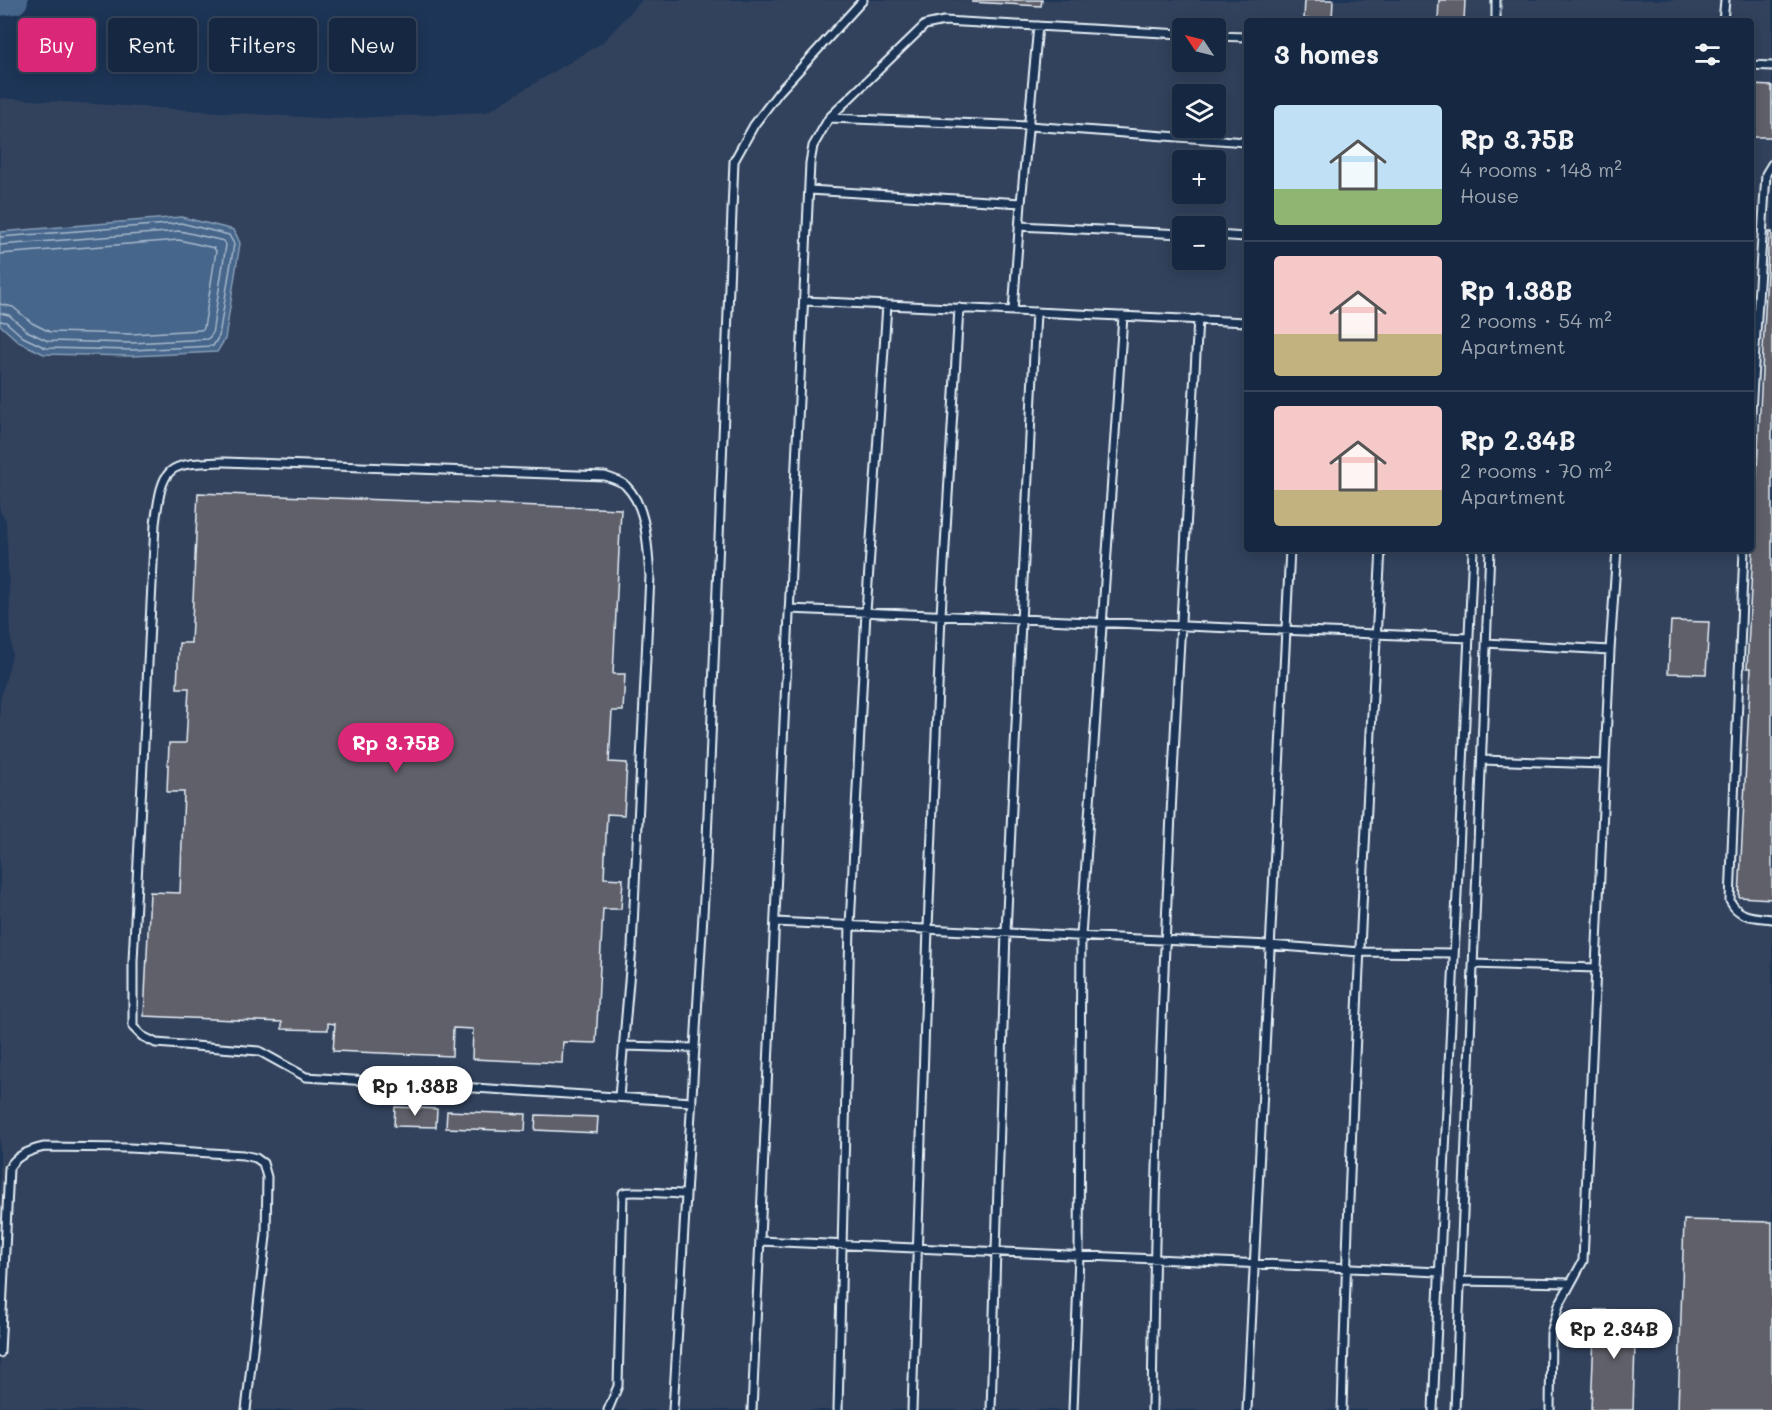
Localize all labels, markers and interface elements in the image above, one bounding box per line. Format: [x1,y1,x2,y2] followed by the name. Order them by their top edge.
[18,18,96,72] chip: Buy
[108,18,197,72] chip: Rent
[209,18,317,72] chip: Filters
[329,18,416,72] chip: New
[1172,18,1226,72] north arrow
[1172,18,1226,270] map controls
[1274,37,1379,71] text: 3 homes
[1691,38,1724,71] icon: filters
[1172,84,1226,138] button: layers
[1460,122,1575,156] text: Rp 3.75B
[1322,129,1394,201] icon: home
[1172,150,1226,204] button: +
[1460,156,1622,182] text: 4 rooms · 148 m²
[1460,182,1519,208] text: House
[1172,216,1226,270] button: −
[1460,273,1573,307] text: Rp 1.38B
[1322,280,1394,352] icon: home
[1460,307,1612,333] text: 2 rooms · 54 m²
[1460,333,1566,359] text: Apartment
[1460,423,1576,457] text: Rp 2.34B
[1322,430,1394,502] icon: home
[1460,457,1612,483] text: 2 rooms · 70 m²
[1460,483,1566,509] text: Apartment
[334,723,458,774] pin: Rp 3.75B
[352,729,440,755] text: Rp 3.75B
[353,1066,477,1117] pin: Rp 1.38B
[372,1072,458,1098] text: Rp 1.38B
[1552,1309,1676,1360] pin: Rp 2.34B
[1569,1315,1659,1341] text: Rp 2.34B

